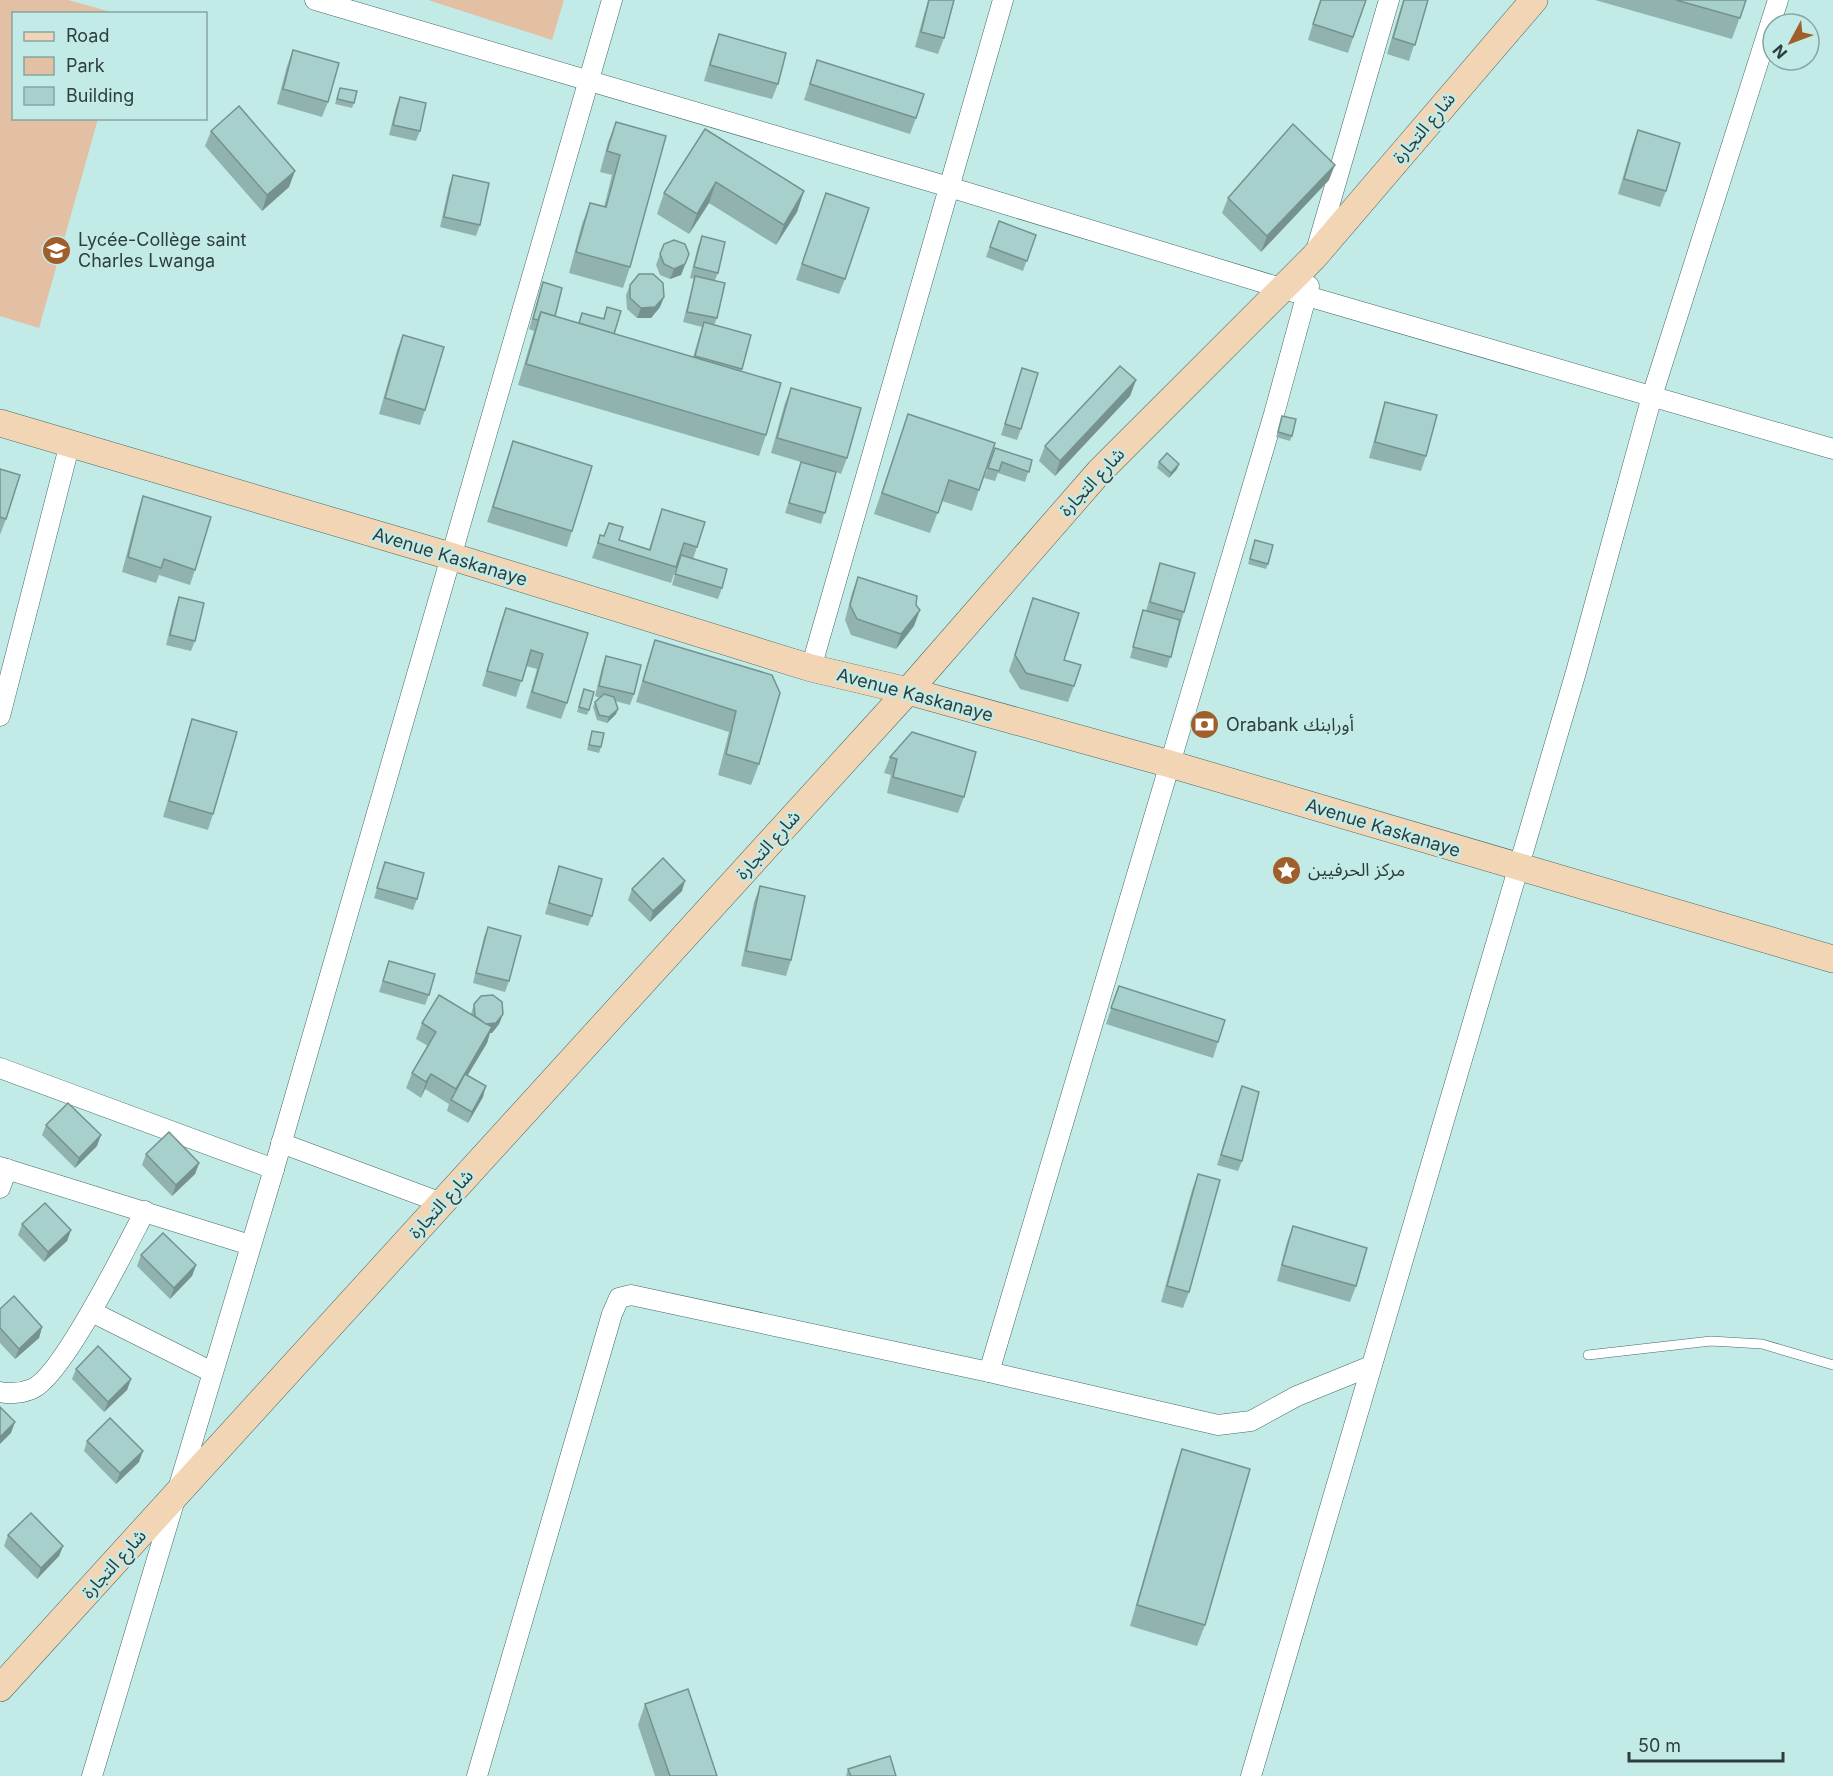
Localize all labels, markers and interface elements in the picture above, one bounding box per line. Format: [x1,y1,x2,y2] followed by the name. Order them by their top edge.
[12,12,207,120] legend
[1761,12,1821,72] north arrow
[66,25,109,46] text: Road
[1768,41,1791,63] text: N
[66,55,105,76] text: Park
[66,85,134,106] text: Building
[1388,88,1462,170] street label: شارع التجارة
[78,229,247,271] place label: Lycée-Collège saint Charles Lwanga
[41,234,73,266] school or university icon: Lycée-Collège saint Charles Lwanga
[1055,443,1131,523] street label: شارع التجارة
[370,523,530,590] street label: Avenue Kaskanaye
[835,664,995,725] street label: Avenue Kaskanaye
[1189,709,1221,741] bank icon: Orabank أورابنك
[1226,714,1354,736] place label: Orabank أورابنك
[1303,794,1463,861] street label: Avenue Kaskanaye
[731,806,807,886] street label: شارع التجارة
[1271,854,1303,886] place icon: مركز الحرفيين
[1308,859,1405,881] place label: مركز الحرفيين
[404,1165,480,1245] street label: شارع التجارة
[77,1525,153,1605] street label: شارع التجارة
[1629,1725,1784,1763] scale bar
[1638,1735,1681,1756] text: 50 m

